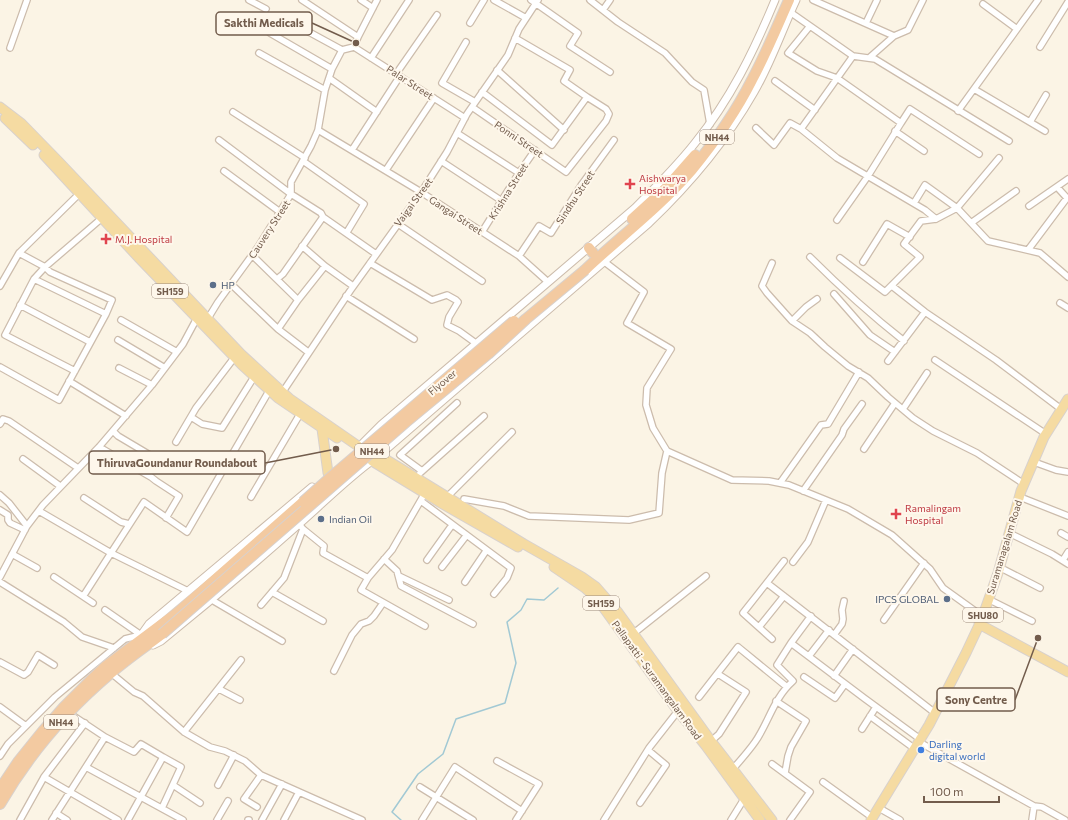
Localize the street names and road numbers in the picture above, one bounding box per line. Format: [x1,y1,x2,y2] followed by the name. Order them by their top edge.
[384,62,436,102] street label: Palar Street
[492,118,546,160] street label: Ponni Street
[700,130,734,144] road number: NH44
[486,160,530,222] street label: Krishna Street
[553,168,597,226] street label: Sindhu Street
[391,175,435,229] street label: Vaigai Street
[427,193,485,237] street label: Gangai Street
[246,198,292,260] street label: Cauvery Street
[152,284,188,298] road number: SH159
[425,367,459,397] street label: Flyover
[355,444,389,458] road number: NH44
[984,498,1024,596] street label: Suramanagalam Road
[583,596,619,610] road number: SH159
[963,608,1003,622] road number: SHU80
[610,618,704,742] street label: Pallapatti - Suramangalam Road
[44,715,78,729] road number: NH44

